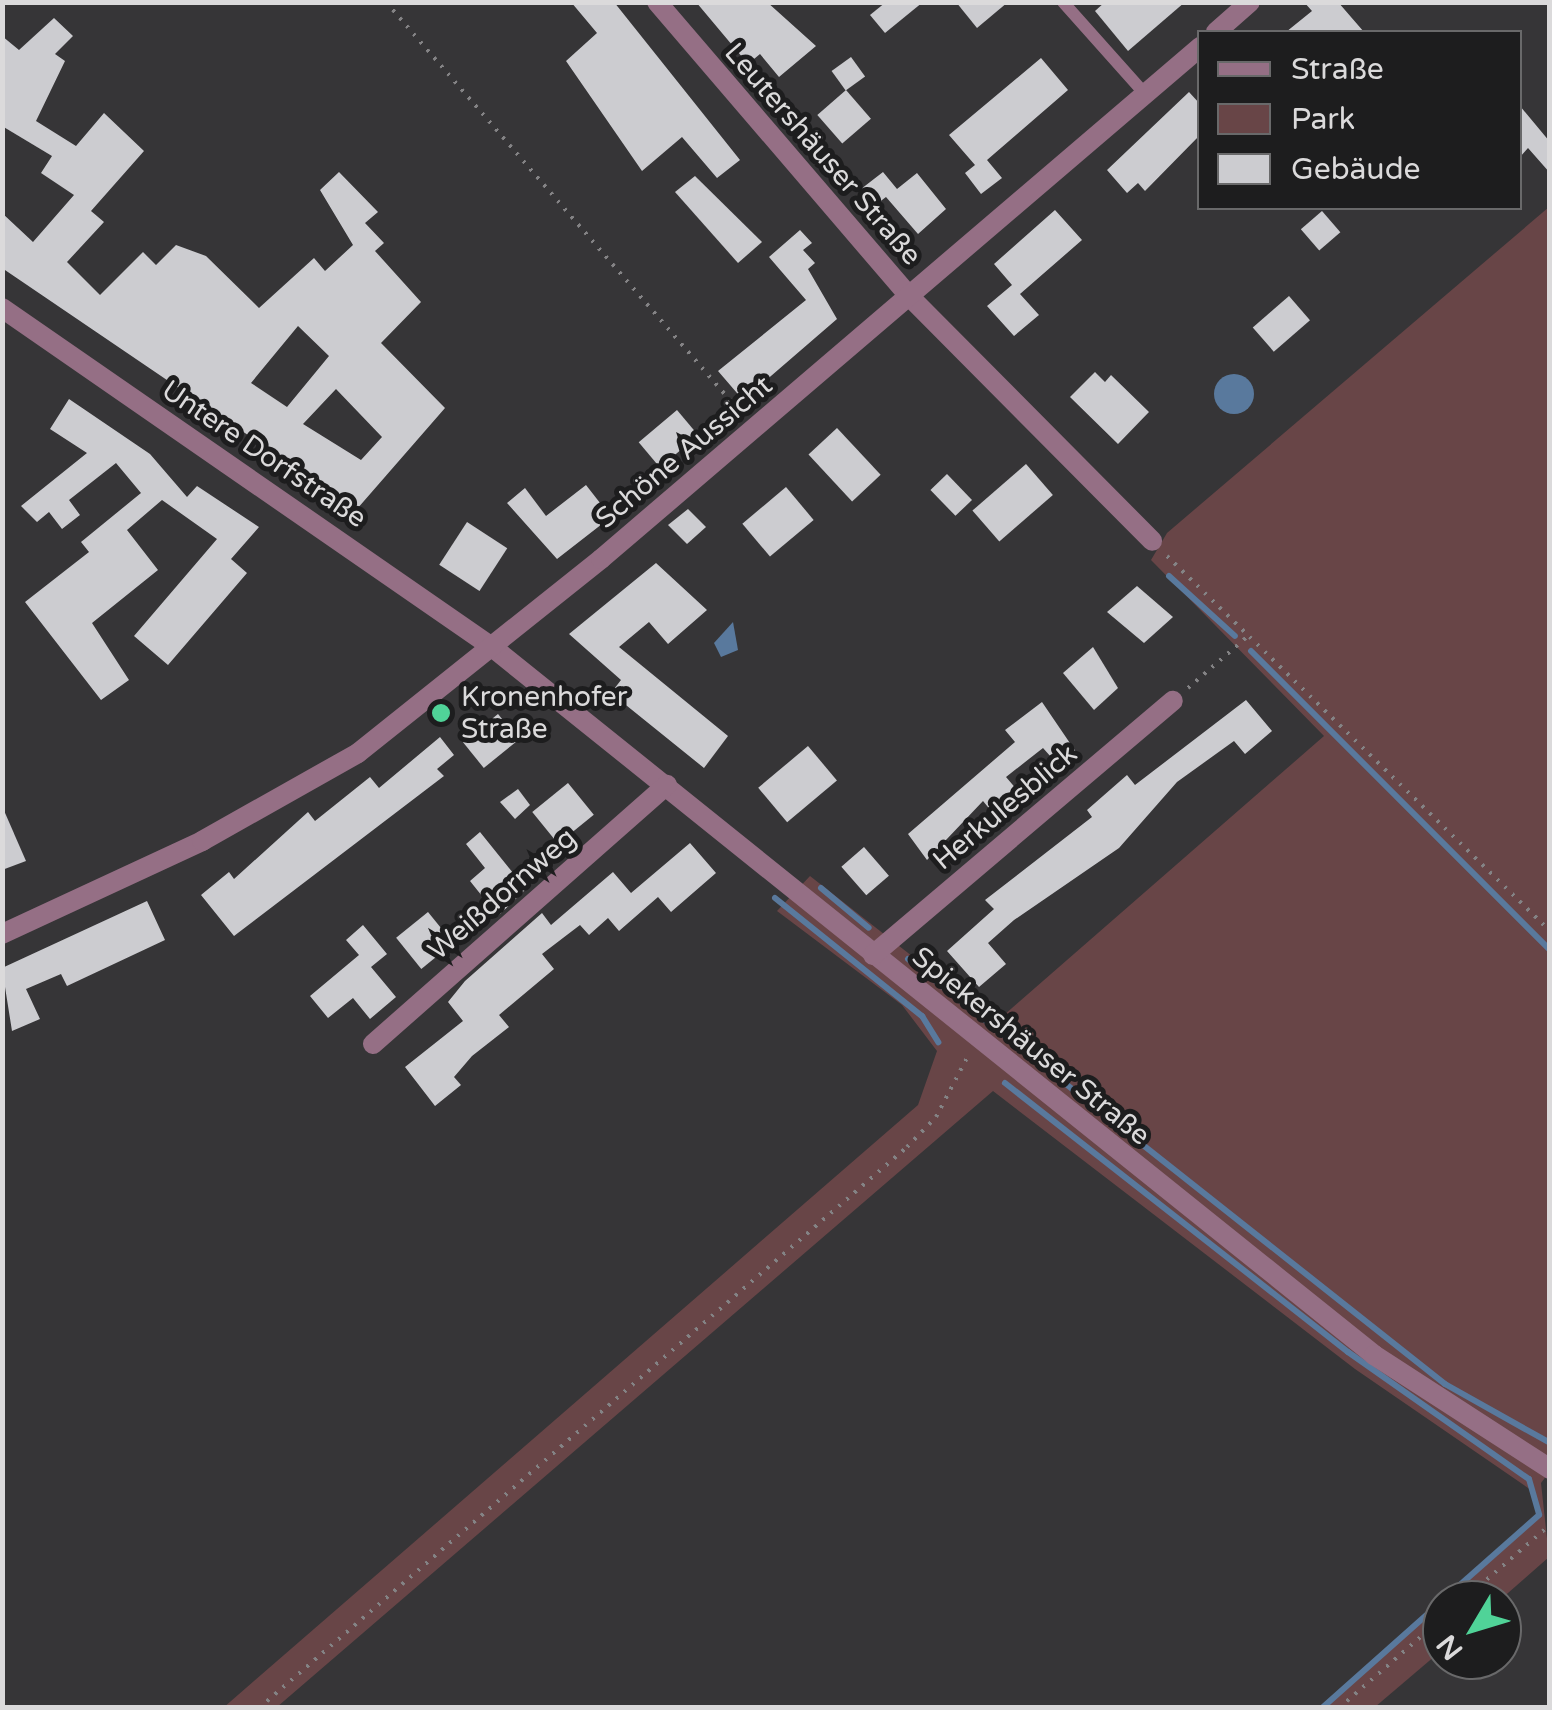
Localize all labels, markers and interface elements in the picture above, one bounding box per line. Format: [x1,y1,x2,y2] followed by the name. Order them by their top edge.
[1197,30,1522,210] legend
[717,36,929,272] street label: Leutershäuser Straße
[1291,51,1384,88] text: Straße
[1291,101,1355,138] text: Park
[1291,151,1421,188] text: Gebäude
[589,368,779,536] street label: Schöne Aussicht
[155,373,373,535] street label: Untere Dorfstraße
[461,680,627,746] place label: Kronenhofer Straße
[430,702,452,724] marker: Kronenhofer Straße
[926,737,1084,877] street label: Herkulesblick
[421,821,583,967] street label: Weißdornweg
[905,940,1157,1152] street label: Spiekershäuser Straße
[1422,1580,1522,1680] north arrow
[1430,1628,1470,1667] text: N

